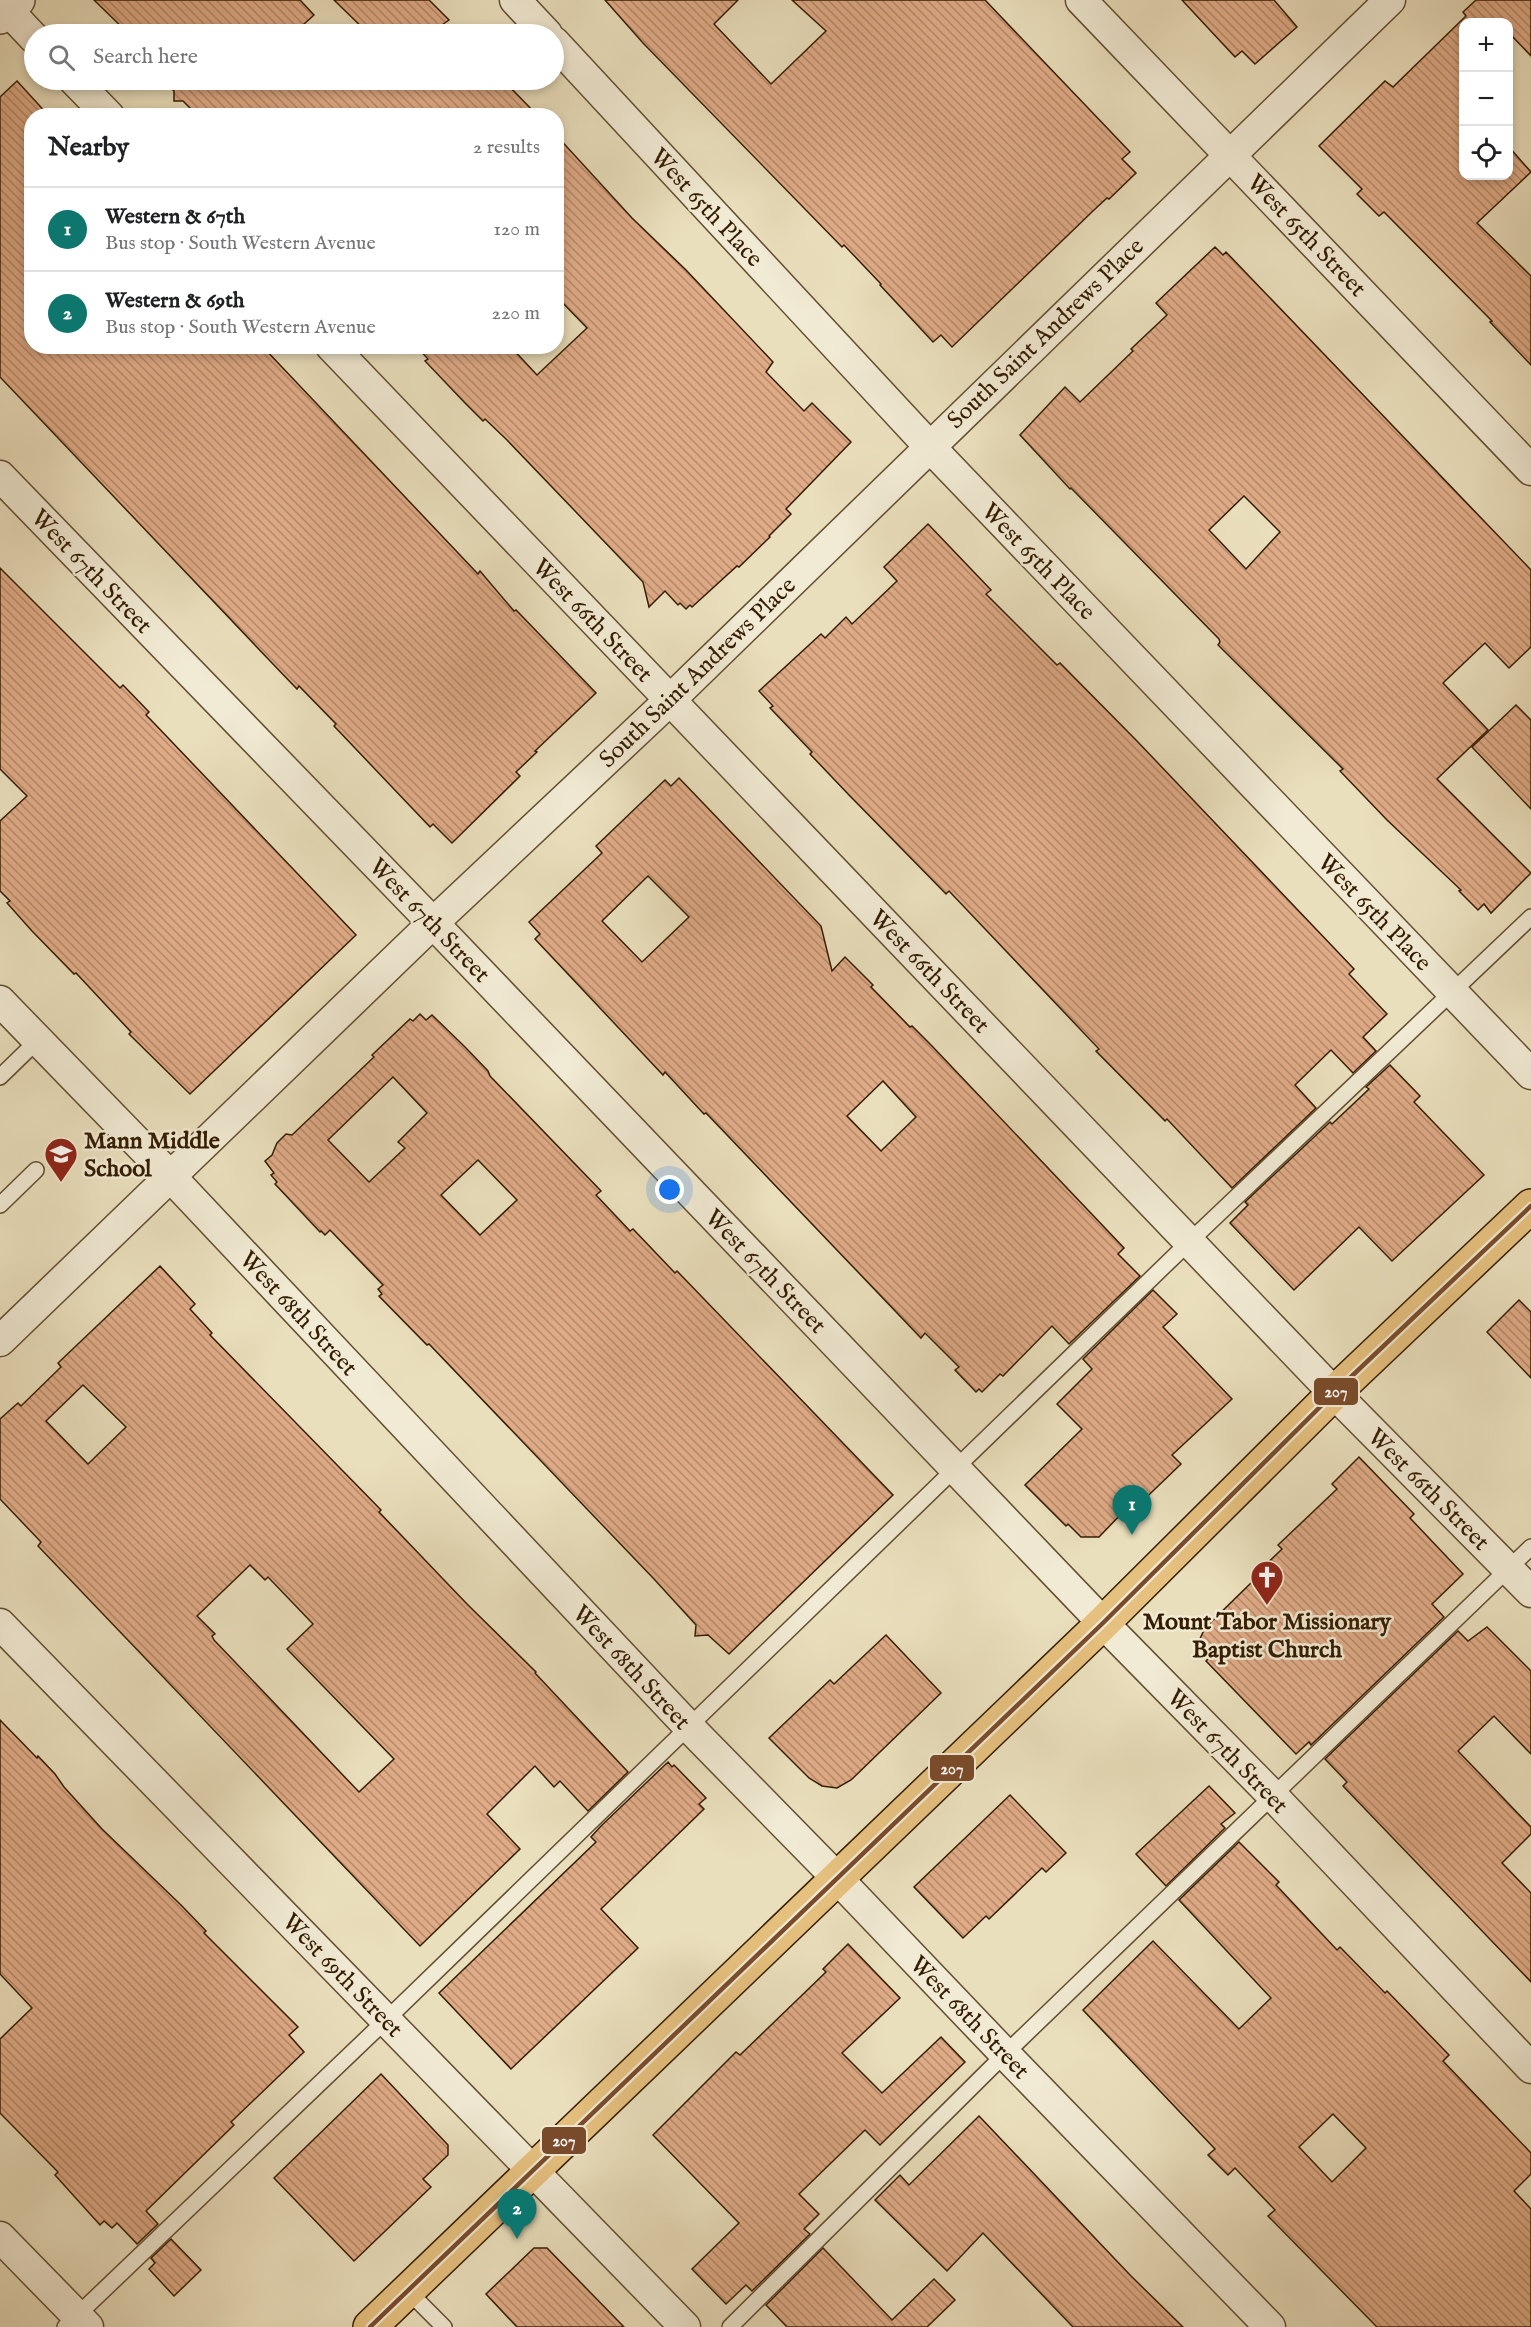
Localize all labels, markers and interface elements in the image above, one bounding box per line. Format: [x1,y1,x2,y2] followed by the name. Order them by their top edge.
[1459,18,1513,180] map controls
[1459,18,1513,72] button: +
[24,24,564,90] search box
[45,41,78,74] icon: search
[93,43,198,71] text: Search here
[1459,72,1513,126] button: −
[1459,126,1513,180] button: locate
[48,131,129,164] text: Nearby
[473,135,540,160] text: 2 results
[643,142,769,274] street label: West 65th Place
[1239,168,1372,304] street label: West 65th Street
[105,203,245,231] text: Western & 67th
[64,217,71,242] text: 1
[494,217,540,242] text: 120 m
[105,231,376,256] text: Bus stop · South Western Avenue
[941,232,1151,436] street label: South Saint Andrews Place
[105,287,244,315] text: Western & 69th
[63,301,72,326] text: 2
[492,301,540,326] text: 220 m
[105,315,376,340] text: Bus stop · South Western Avenue
[974,497,1102,627] street label: West 65th Place
[24,503,158,641] street label: West 67th Street
[525,552,659,690] street label: West 66th Street
[593,571,803,775] street label: South Saint Andrews Place
[1310,848,1438,978] street label: West 65th Place
[362,852,496,990] street label: West 67th Street
[862,903,996,1041] street label: West 66th Street
[84,1126,220,1185] place label: Mann Middle School
[43,1136,79,1183] school or university icon: Mann Middle School
[655,1175,684,1204] your location
[698,1203,832,1341] street label: West 67th Street
[232,1245,364,1383] street label: West 68th Street
[1313,1377,1359,1406] line badge: 207
[1325,1383,1347,1403] text: 207
[1360,1422,1496,1558] street label: West 66th Street
[1112,1486,1152,1535] pin: 1
[1249,1559,1285,1606] church icon: Mount Tabor Missionary Baptist Church
[565,1599,697,1737] street label: West 68th Street
[1143,1607,1392,1666] place label: Mount Tabor Missionary Baptist Church
[1160,1683,1294,1821] street label: West 67th Street
[929,1754,975,1782] line badge: 207
[941,1760,963,1780] text: 207
[275,1907,409,2045] street label: West 69th Street
[902,1950,1036,2086] street label: West 68th Street
[541,2126,587,2155] line badge: 207
[553,2132,575,2152] text: 207
[498,2190,536,2239] pin: 2

